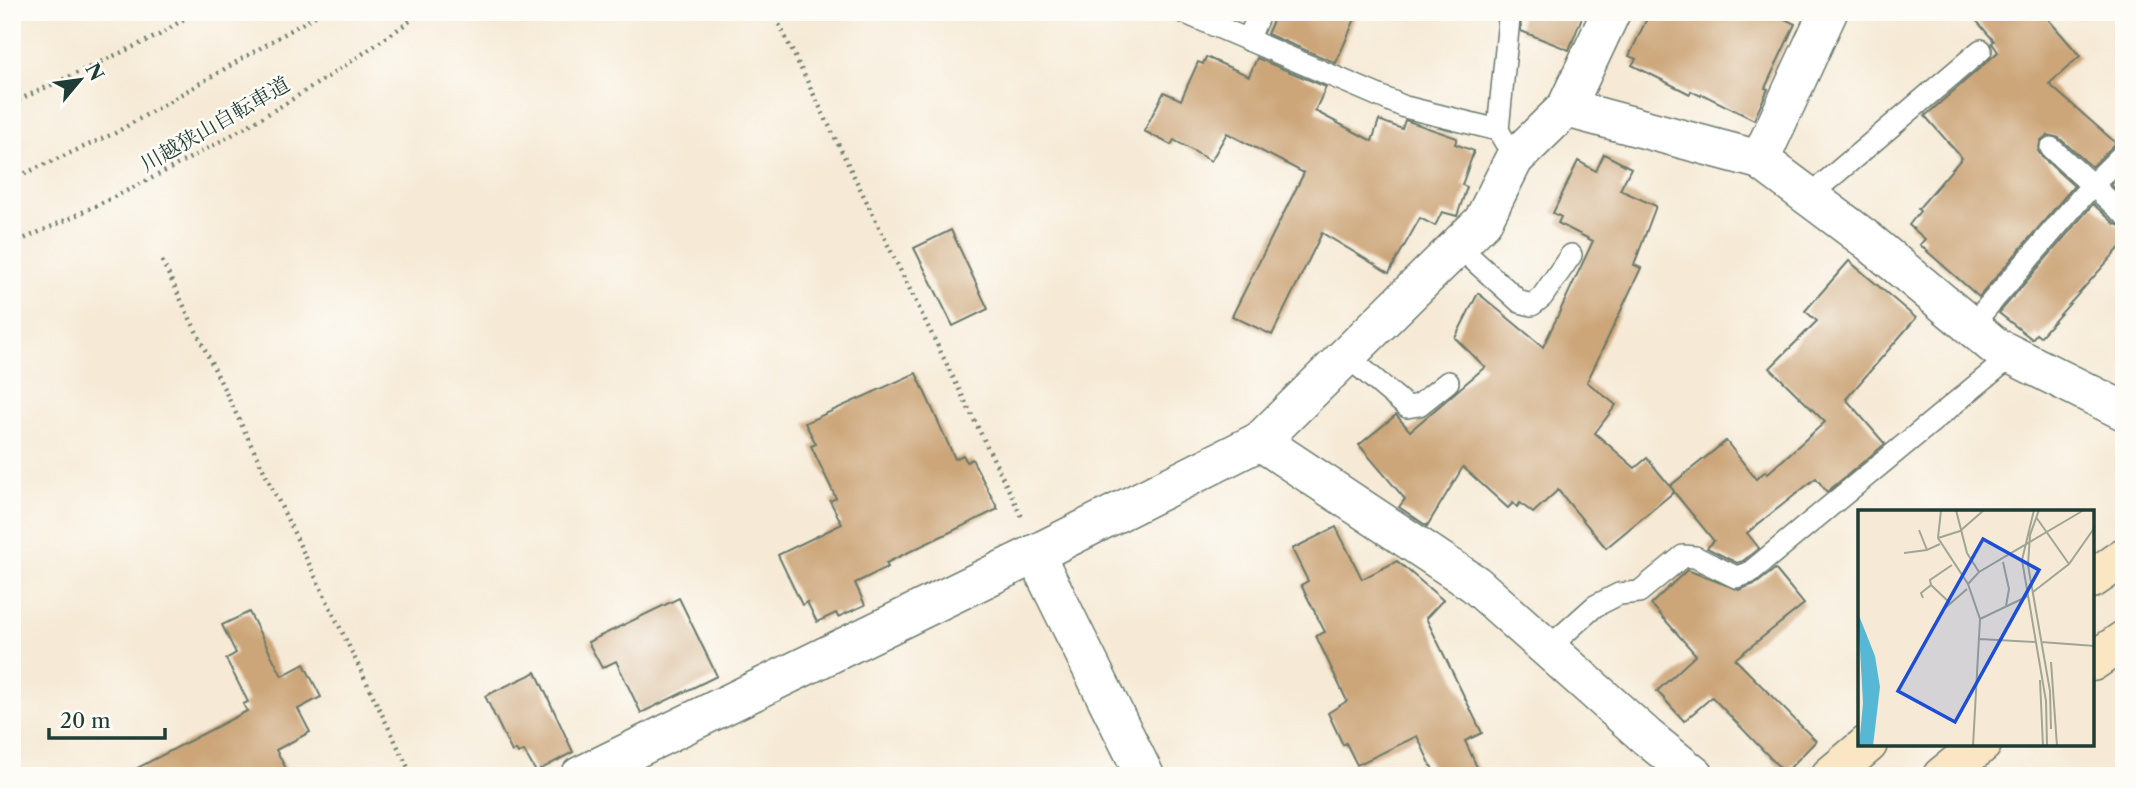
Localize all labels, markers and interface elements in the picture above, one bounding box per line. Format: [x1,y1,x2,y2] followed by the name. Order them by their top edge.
[46,46,116,116] north arrow
[80,59,108,85] text: N
[136,71,294,177] street label: 川越狭山自転車道
[1858,510,2094,746] inset map
[49,697,164,741] scale bar
[60,708,111,733] text: 20 m

